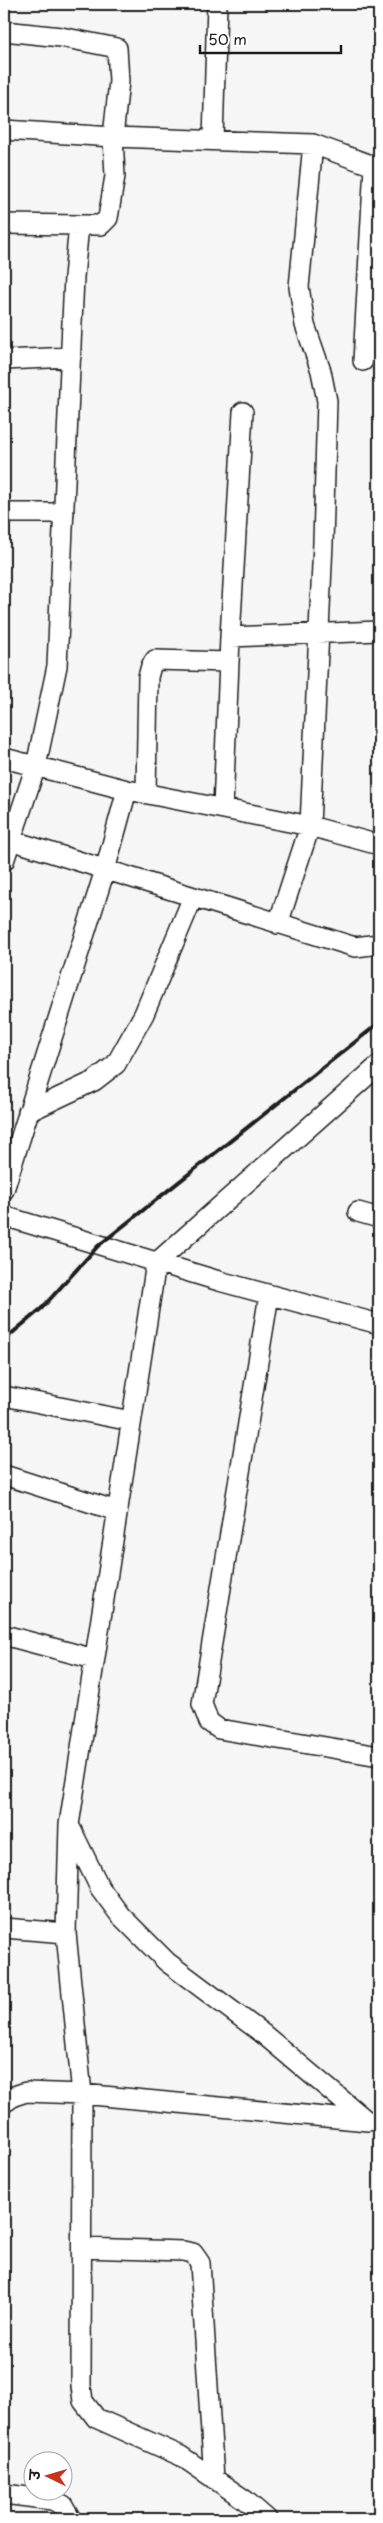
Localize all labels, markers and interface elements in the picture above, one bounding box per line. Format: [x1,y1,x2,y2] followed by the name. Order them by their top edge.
[200,22,342,54] scale bar
[208,27,247,50] text: 50 m
[22,2450,72,2500] north arrow
[24,2468,46,2482] text: उ

